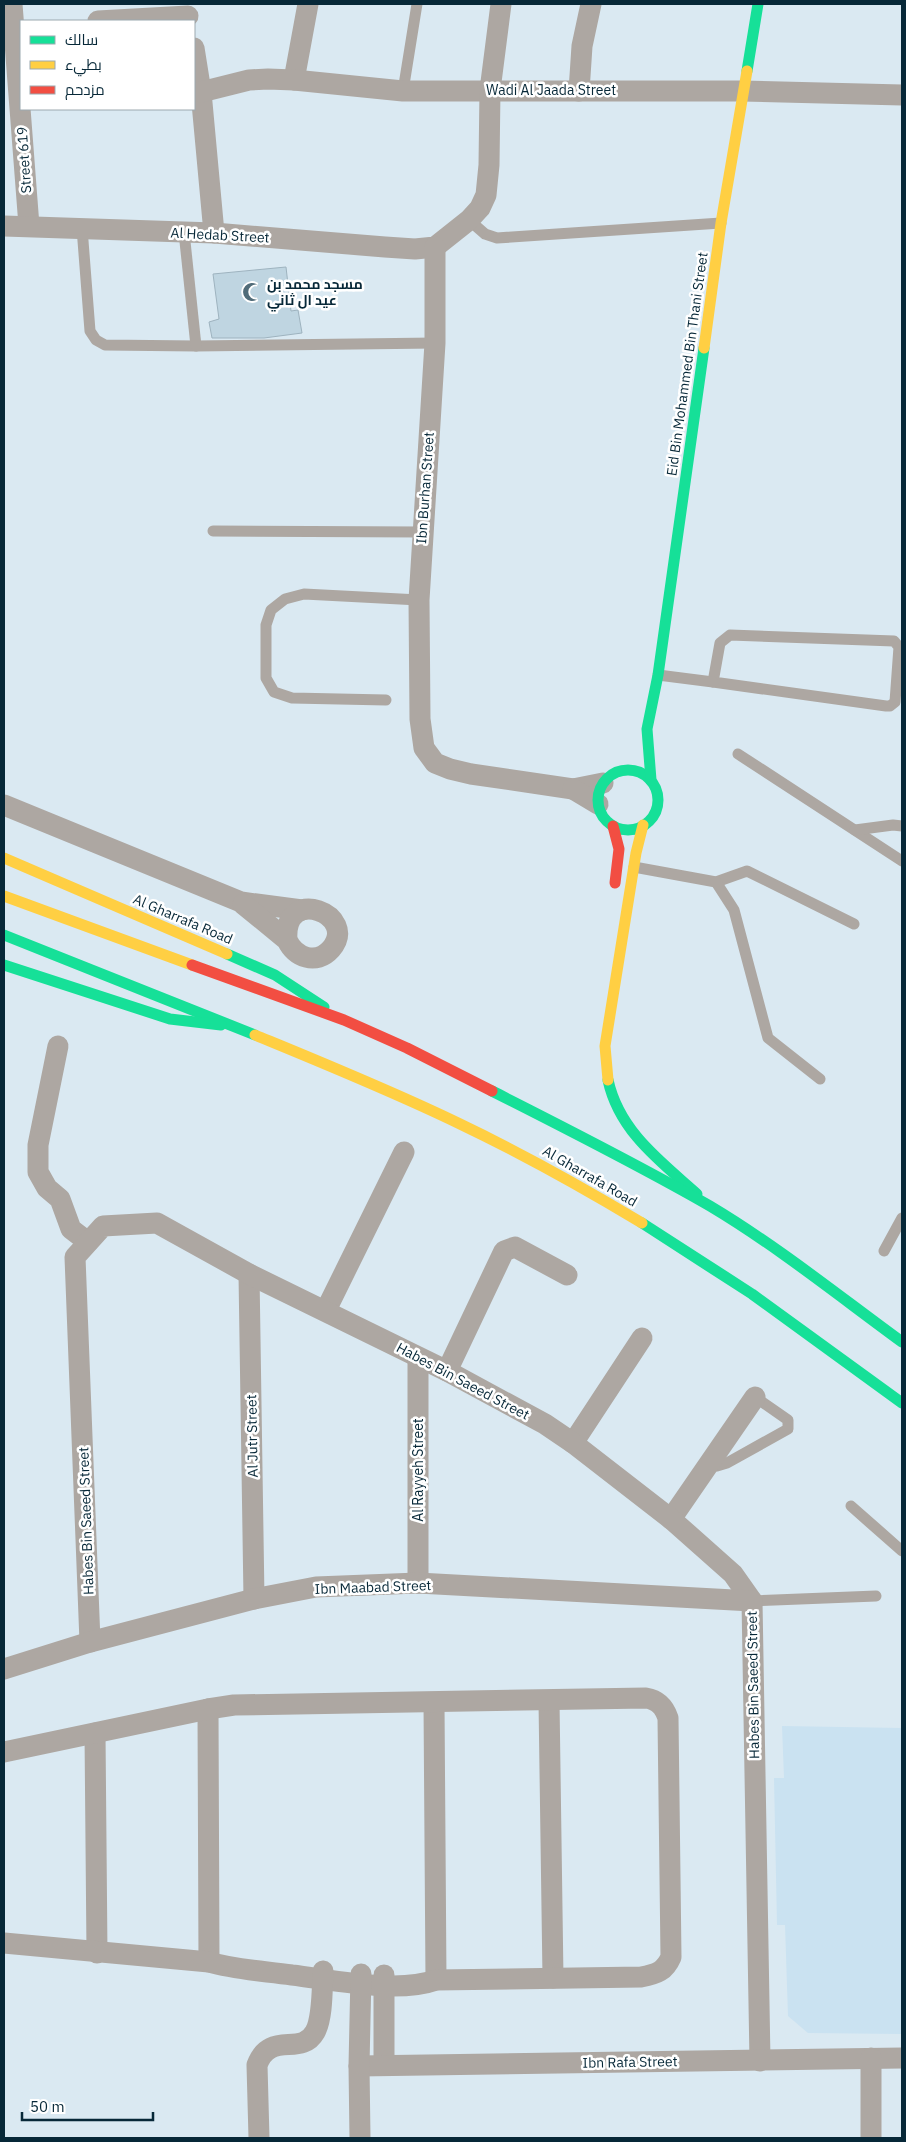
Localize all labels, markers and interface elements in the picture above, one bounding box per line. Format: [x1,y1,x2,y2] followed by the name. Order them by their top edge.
[20,20,195,110] legend
[65,30,98,49] text: سالك
[65,55,102,77] text: بطيء
[65,80,105,100] text: مزدحم
[486,81,616,99] street label: Wadi Al Jaada Street
[13,126,35,194] street label: Street 619
[170,223,270,247] street label: Al Hedab Street
[662,251,712,477] street label: Eid Bin Mohammed Bin Thani Street
[267,275,363,312] place label: مسجد محمد بن عيد ال ثاني
[241,281,263,303] mosque icon: مسجد محمد بن عيد ال ثاني
[412,431,438,545] street label: Ibn Burhan Street
[130,890,236,948] street label: Al Gharrafa Road
[539,1142,641,1210] street label: Al Gharrafa Road
[393,1338,533,1424] street label: Habes Bin Saeed Street
[242,1394,262,1478] street label: Al Jutr Street
[409,1418,427,1522] street label: Al Rayyeh Street
[74,1447,98,1595] street label: Habes Bin Saeed Street
[314,1576,432,1598] street label: Ibn Maabad Street
[743,1611,763,1759] street label: Habes Bin Saeed Street
[582,2052,678,2072] street label: Ibn Rafa Street
[22,2090,154,2122] scale bar
[30,2097,65,2116] text: 50 m

